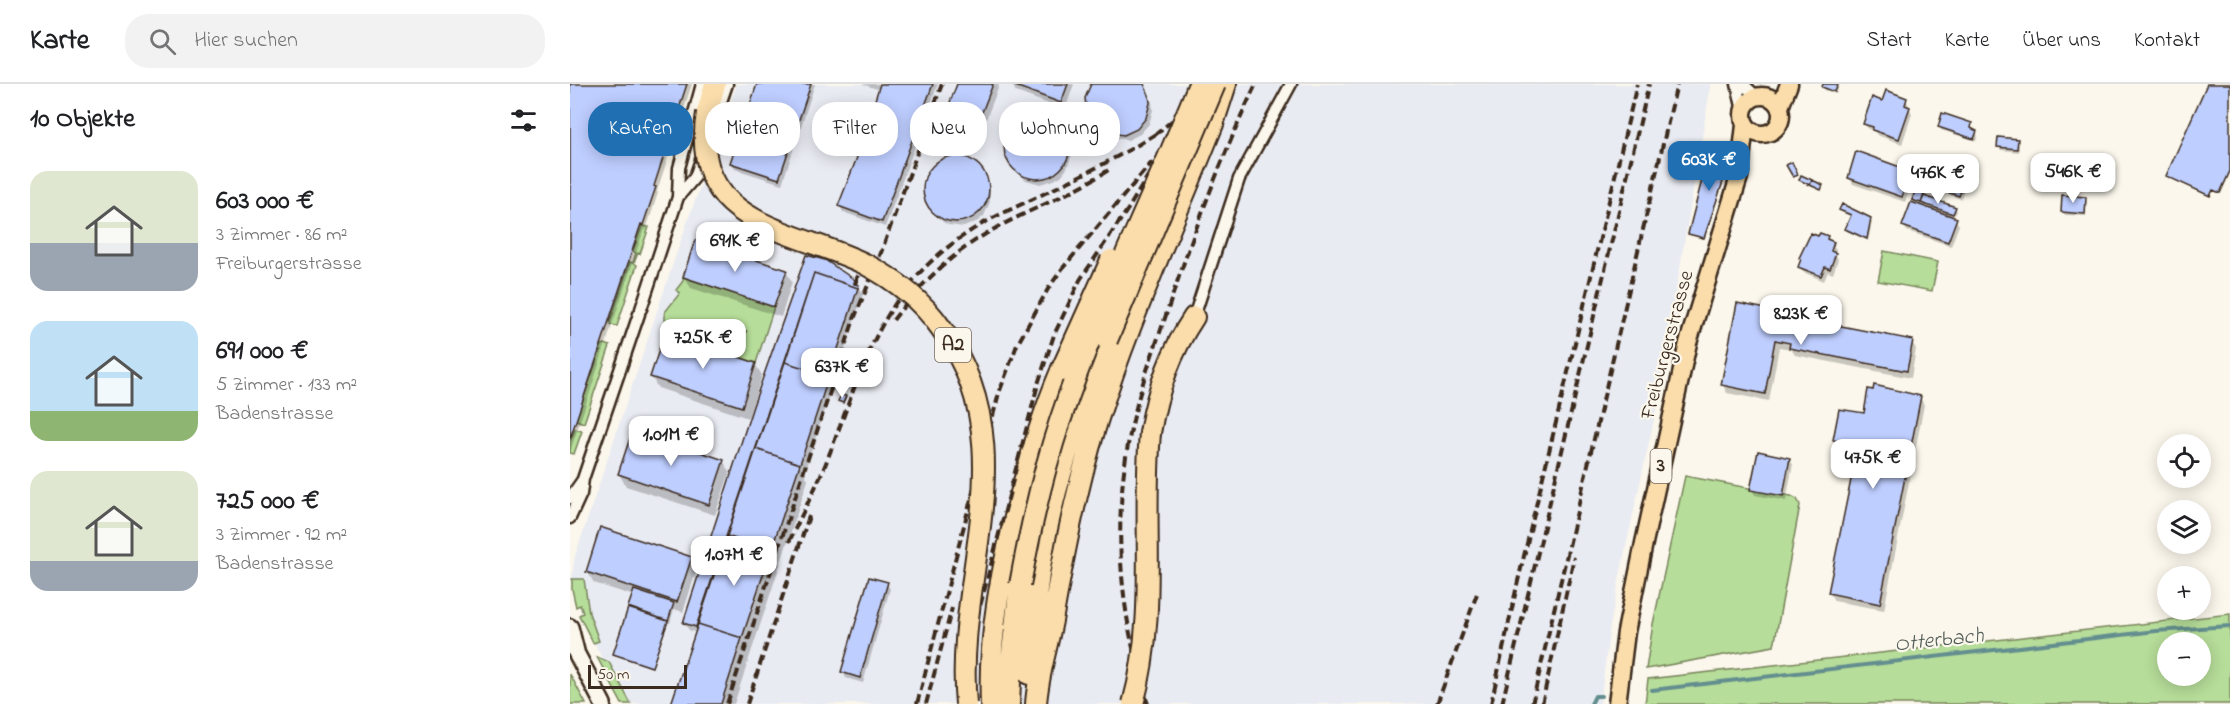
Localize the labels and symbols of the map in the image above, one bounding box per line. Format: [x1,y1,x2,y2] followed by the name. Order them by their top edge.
[1660,141,1758,192] pin: 603K €
[2024,153,2122,204] pin: 546K €
[1889,154,1987,205] pin: 476K €
[686,222,784,273] pin: 691K €
[1633,267,1704,424] street label: Freiburgerstrasse
[1752,295,1850,346] pin: 823K €
[654,319,752,370] pin: 725K €
[935,328,971,362] road number: A2
[793,348,891,399] pin: 637K €
[616,416,726,467] pin: 1.01M €
[1824,439,1922,490] pin: 475K €
[1650,449,1672,483] road number: 3
[679,536,789,587] pin: 1.07M €
[1893,620,1986,662] water label: Otterbach
[588,662,687,690] scale bar

